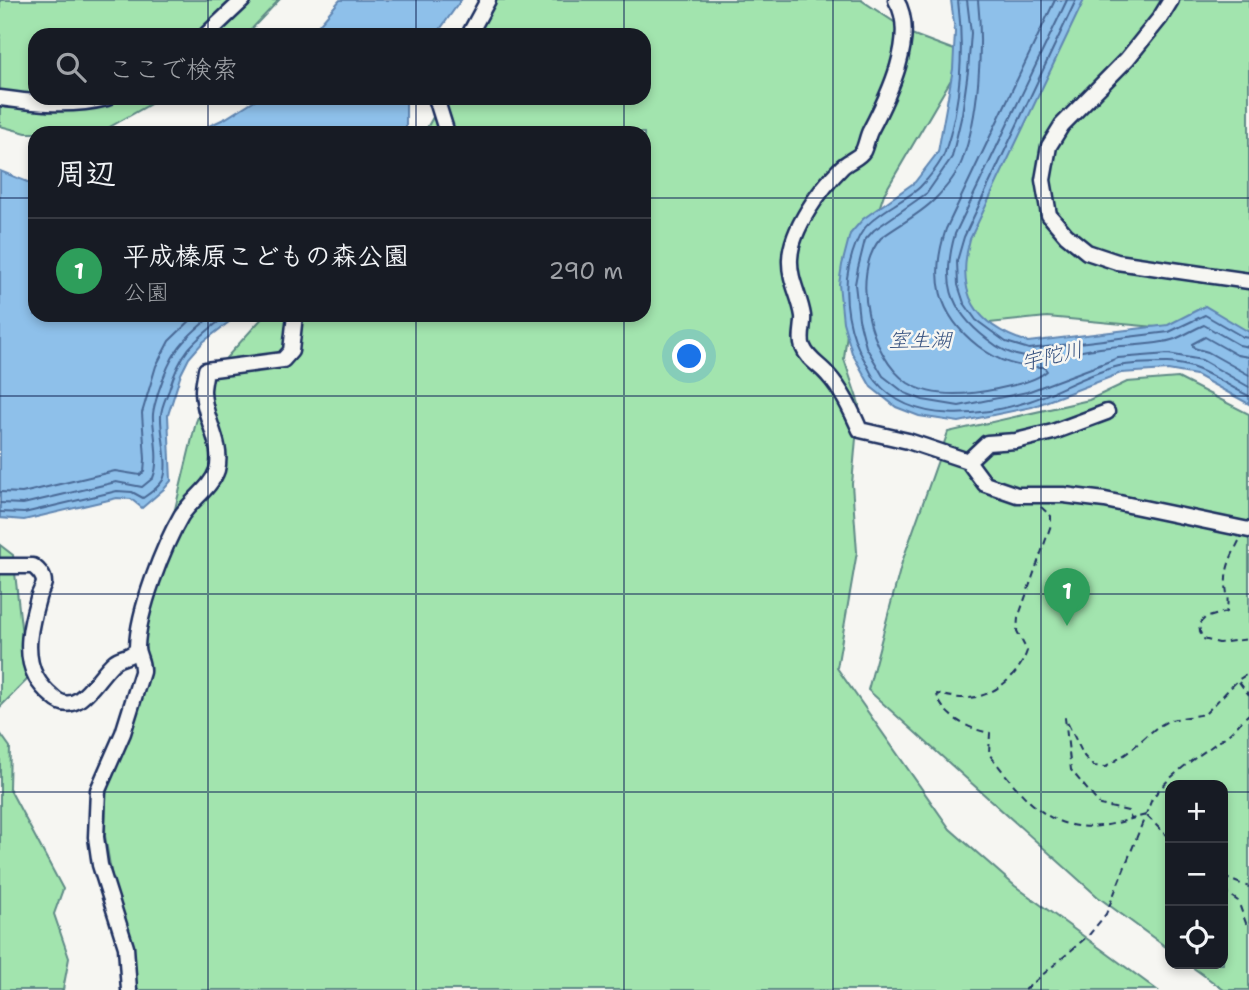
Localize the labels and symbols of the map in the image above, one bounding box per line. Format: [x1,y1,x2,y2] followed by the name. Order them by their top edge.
[889,326,953,354] water label: 室生湖
[1018,335,1086,377] water label: 宇陀川
[672,339,706,373] your location
[1044,568,1090,626] pin: 1

